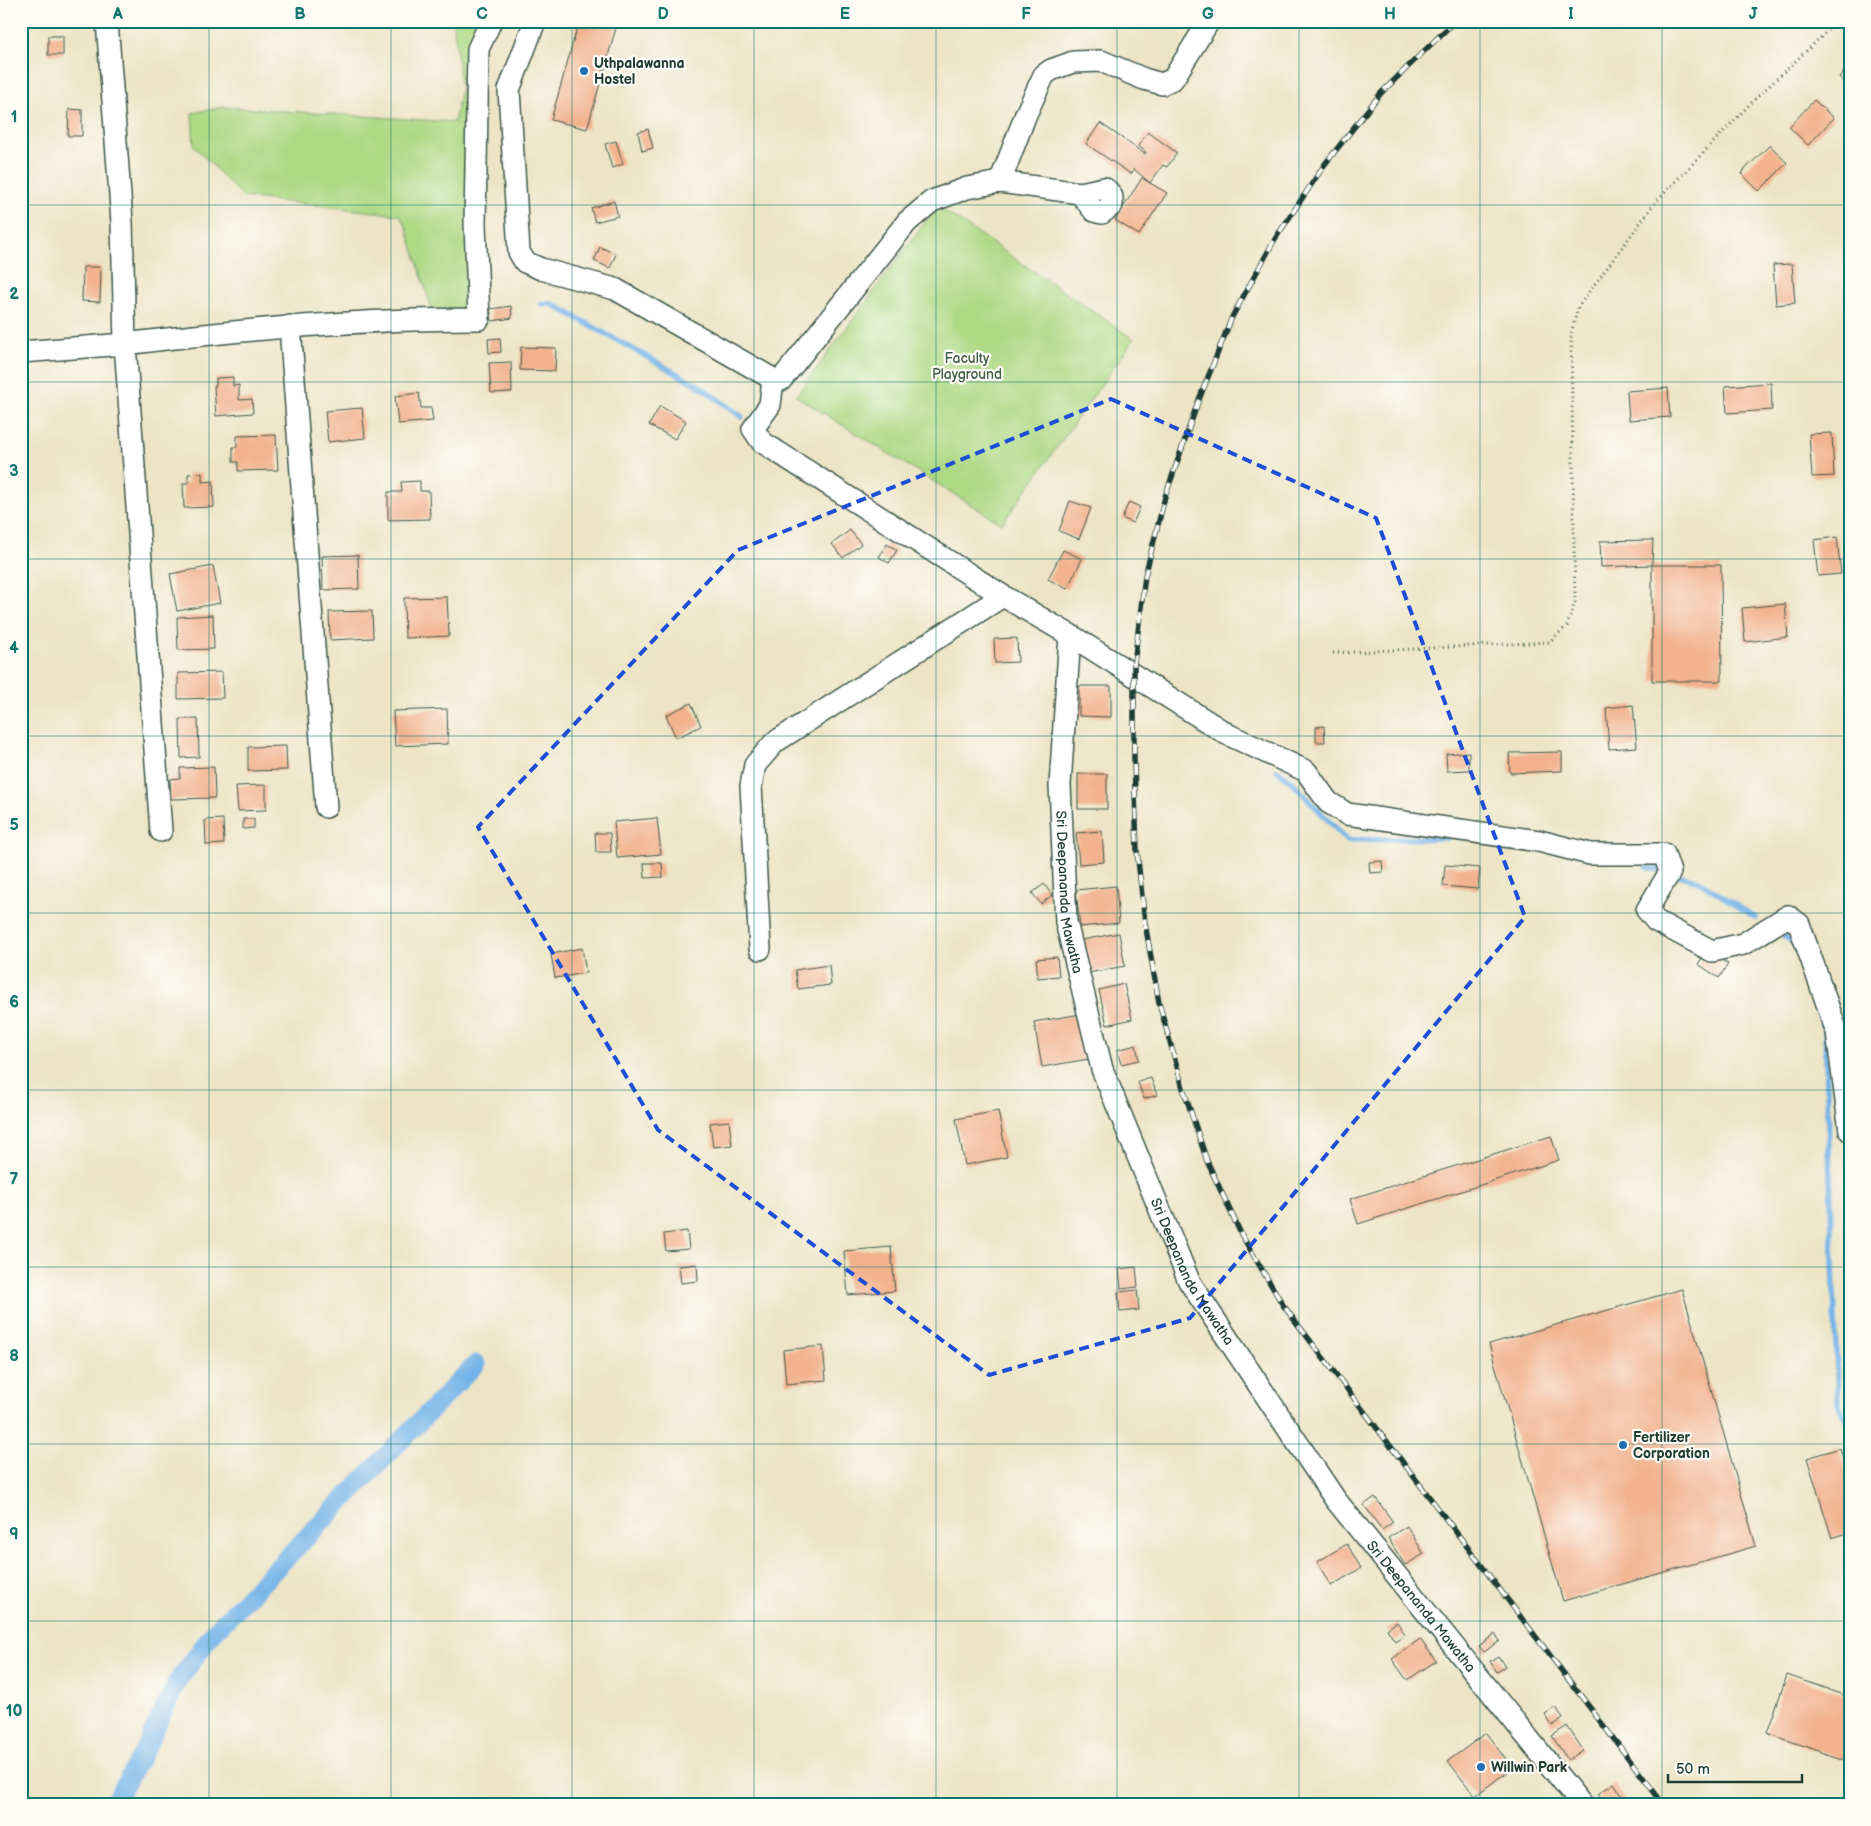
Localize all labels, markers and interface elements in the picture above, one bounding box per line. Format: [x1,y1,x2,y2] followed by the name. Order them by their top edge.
[112,5,123,24] text: A
[294,5,306,24] text: B
[476,5,488,24] text: C
[657,5,669,24] text: D
[840,5,850,24] text: E
[1021,5,1031,24] text: F
[1202,5,1214,24] text: G
[1384,5,1396,24] text: H
[1568,5,1574,24] text: I
[1749,5,1758,24] text: J
[594,55,685,88] place label: Uthpalawanna Hostel
[578,65,590,77] marker: Uthpalawanna Hostel
[11,108,17,127] text: 1
[9,285,19,304] text: 2
[932,350,1002,383] park label: Faculty Playground
[9,462,19,481] text: 3
[9,639,19,658] text: 4
[1052,810,1086,975] street label: Sri Deepananda Mawatha
[9,816,19,835] text: 5
[9,993,19,1012] text: 6
[10,1170,19,1189] text: 7
[1147,1196,1237,1348] street label: Sri Deepananda Mawatha
[9,1347,19,1366] text: 8
[1633,1429,1710,1462] place label: Fertilizer Corporation
[1617,1439,1629,1451] marker: Fertilizer Corporation
[9,1525,19,1544] text: 9
[1363,1537,1479,1676] street label: Sri Deepananda Mawatha
[6,1702,22,1721] text: 10
[1668,1751,1802,1783] scale bar
[1491,1759,1568,1776] place label: Willwin Park
[1676,1760,1710,1779] text: 50 m
[1475,1761,1487,1773] marker: Willwin Park

